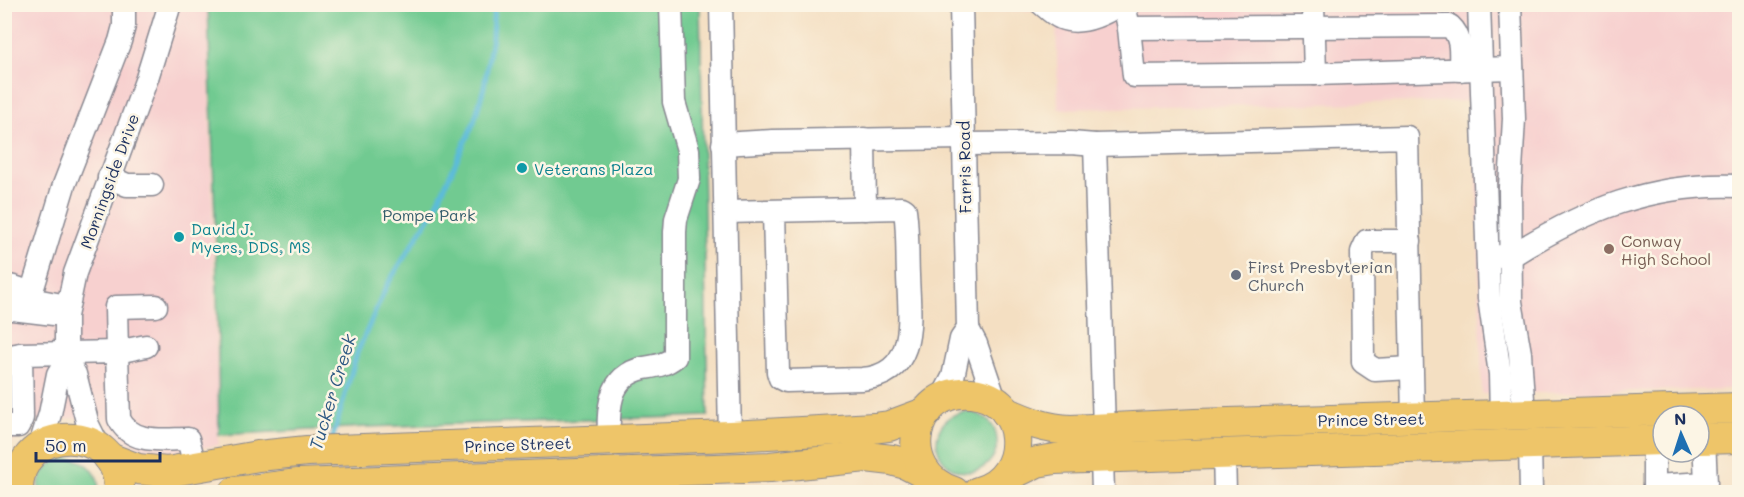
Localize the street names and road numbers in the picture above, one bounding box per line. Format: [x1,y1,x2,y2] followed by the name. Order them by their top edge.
[75,111,143,251] street label: Morningside Drive
[953,121,975,213] street label: Farris Road
[1317,408,1425,430] street label: Prince Street
[464,432,572,456] street label: Prince Street

